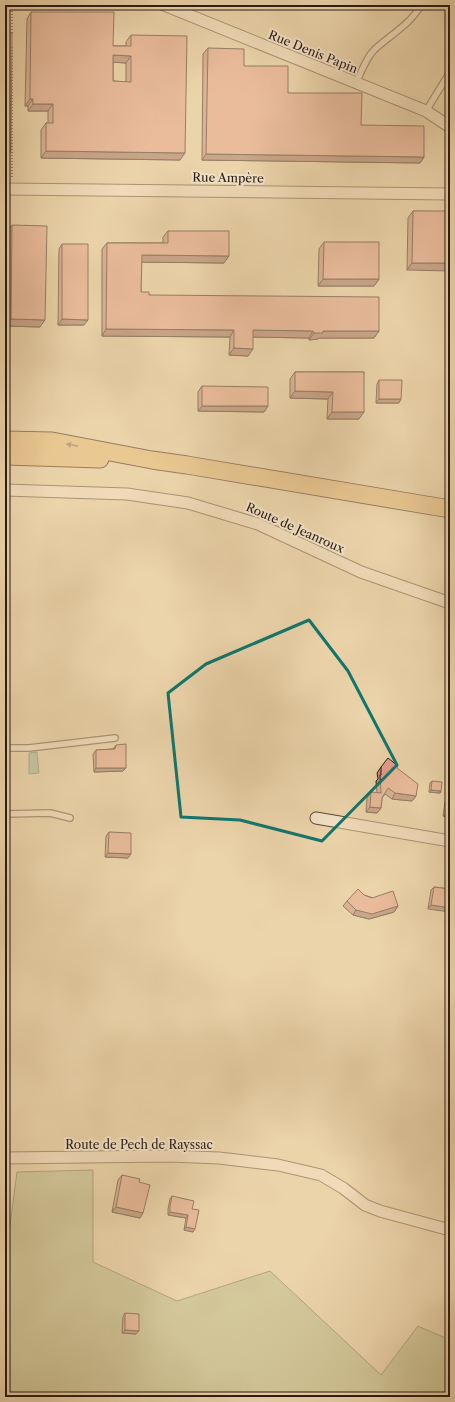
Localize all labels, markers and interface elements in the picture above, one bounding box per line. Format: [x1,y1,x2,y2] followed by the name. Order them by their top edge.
[266,27,360,76] street label: Rue Denis Papin
[192,169,264,186] street label: Rue Ampère
[66,441,79,447] one-way arrow
[244,499,347,556] street label: Route de Jeanroux
[65,1137,213,1152] street label: Route de Pech de Rayssac

